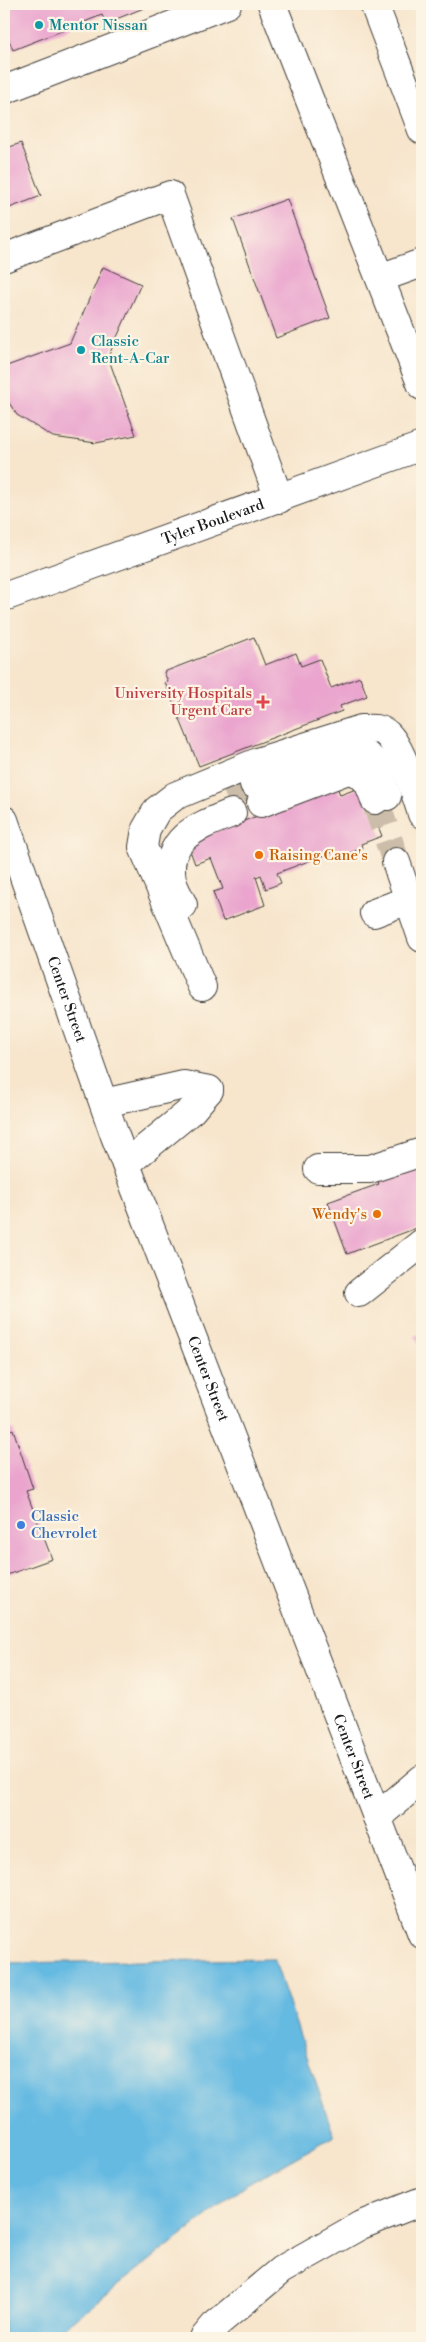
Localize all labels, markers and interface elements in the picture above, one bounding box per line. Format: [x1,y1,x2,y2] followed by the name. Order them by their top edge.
[49,16,148,35] place label: Mentor Nissan
[33,19,45,31] marker: Mentor Nissan
[91,332,170,368] place label: Classic Rent-A-Car
[75,344,87,356] marker: Classic Rent-A-Car
[159,494,267,549] street label: Tyler Boulevard
[114,684,252,720] place label: University Hospitals Urgent Care
[256,695,270,709] marker: University Hospitals Urgent Care
[269,846,368,865] place label: Raising Cane's
[253,849,265,861] marker: Raising Cane's
[43,954,91,1046] street label: Center Street
[311,1205,367,1224] place label: Wendy's
[371,1208,383,1220] marker: Wendy's
[183,1333,234,1425] street label: Center Street
[31,1507,98,1543] place label: Classic Chevrolet
[15,1519,27,1531] marker: Classic Chevrolet
[329,1711,379,1803] street label: Center Street

